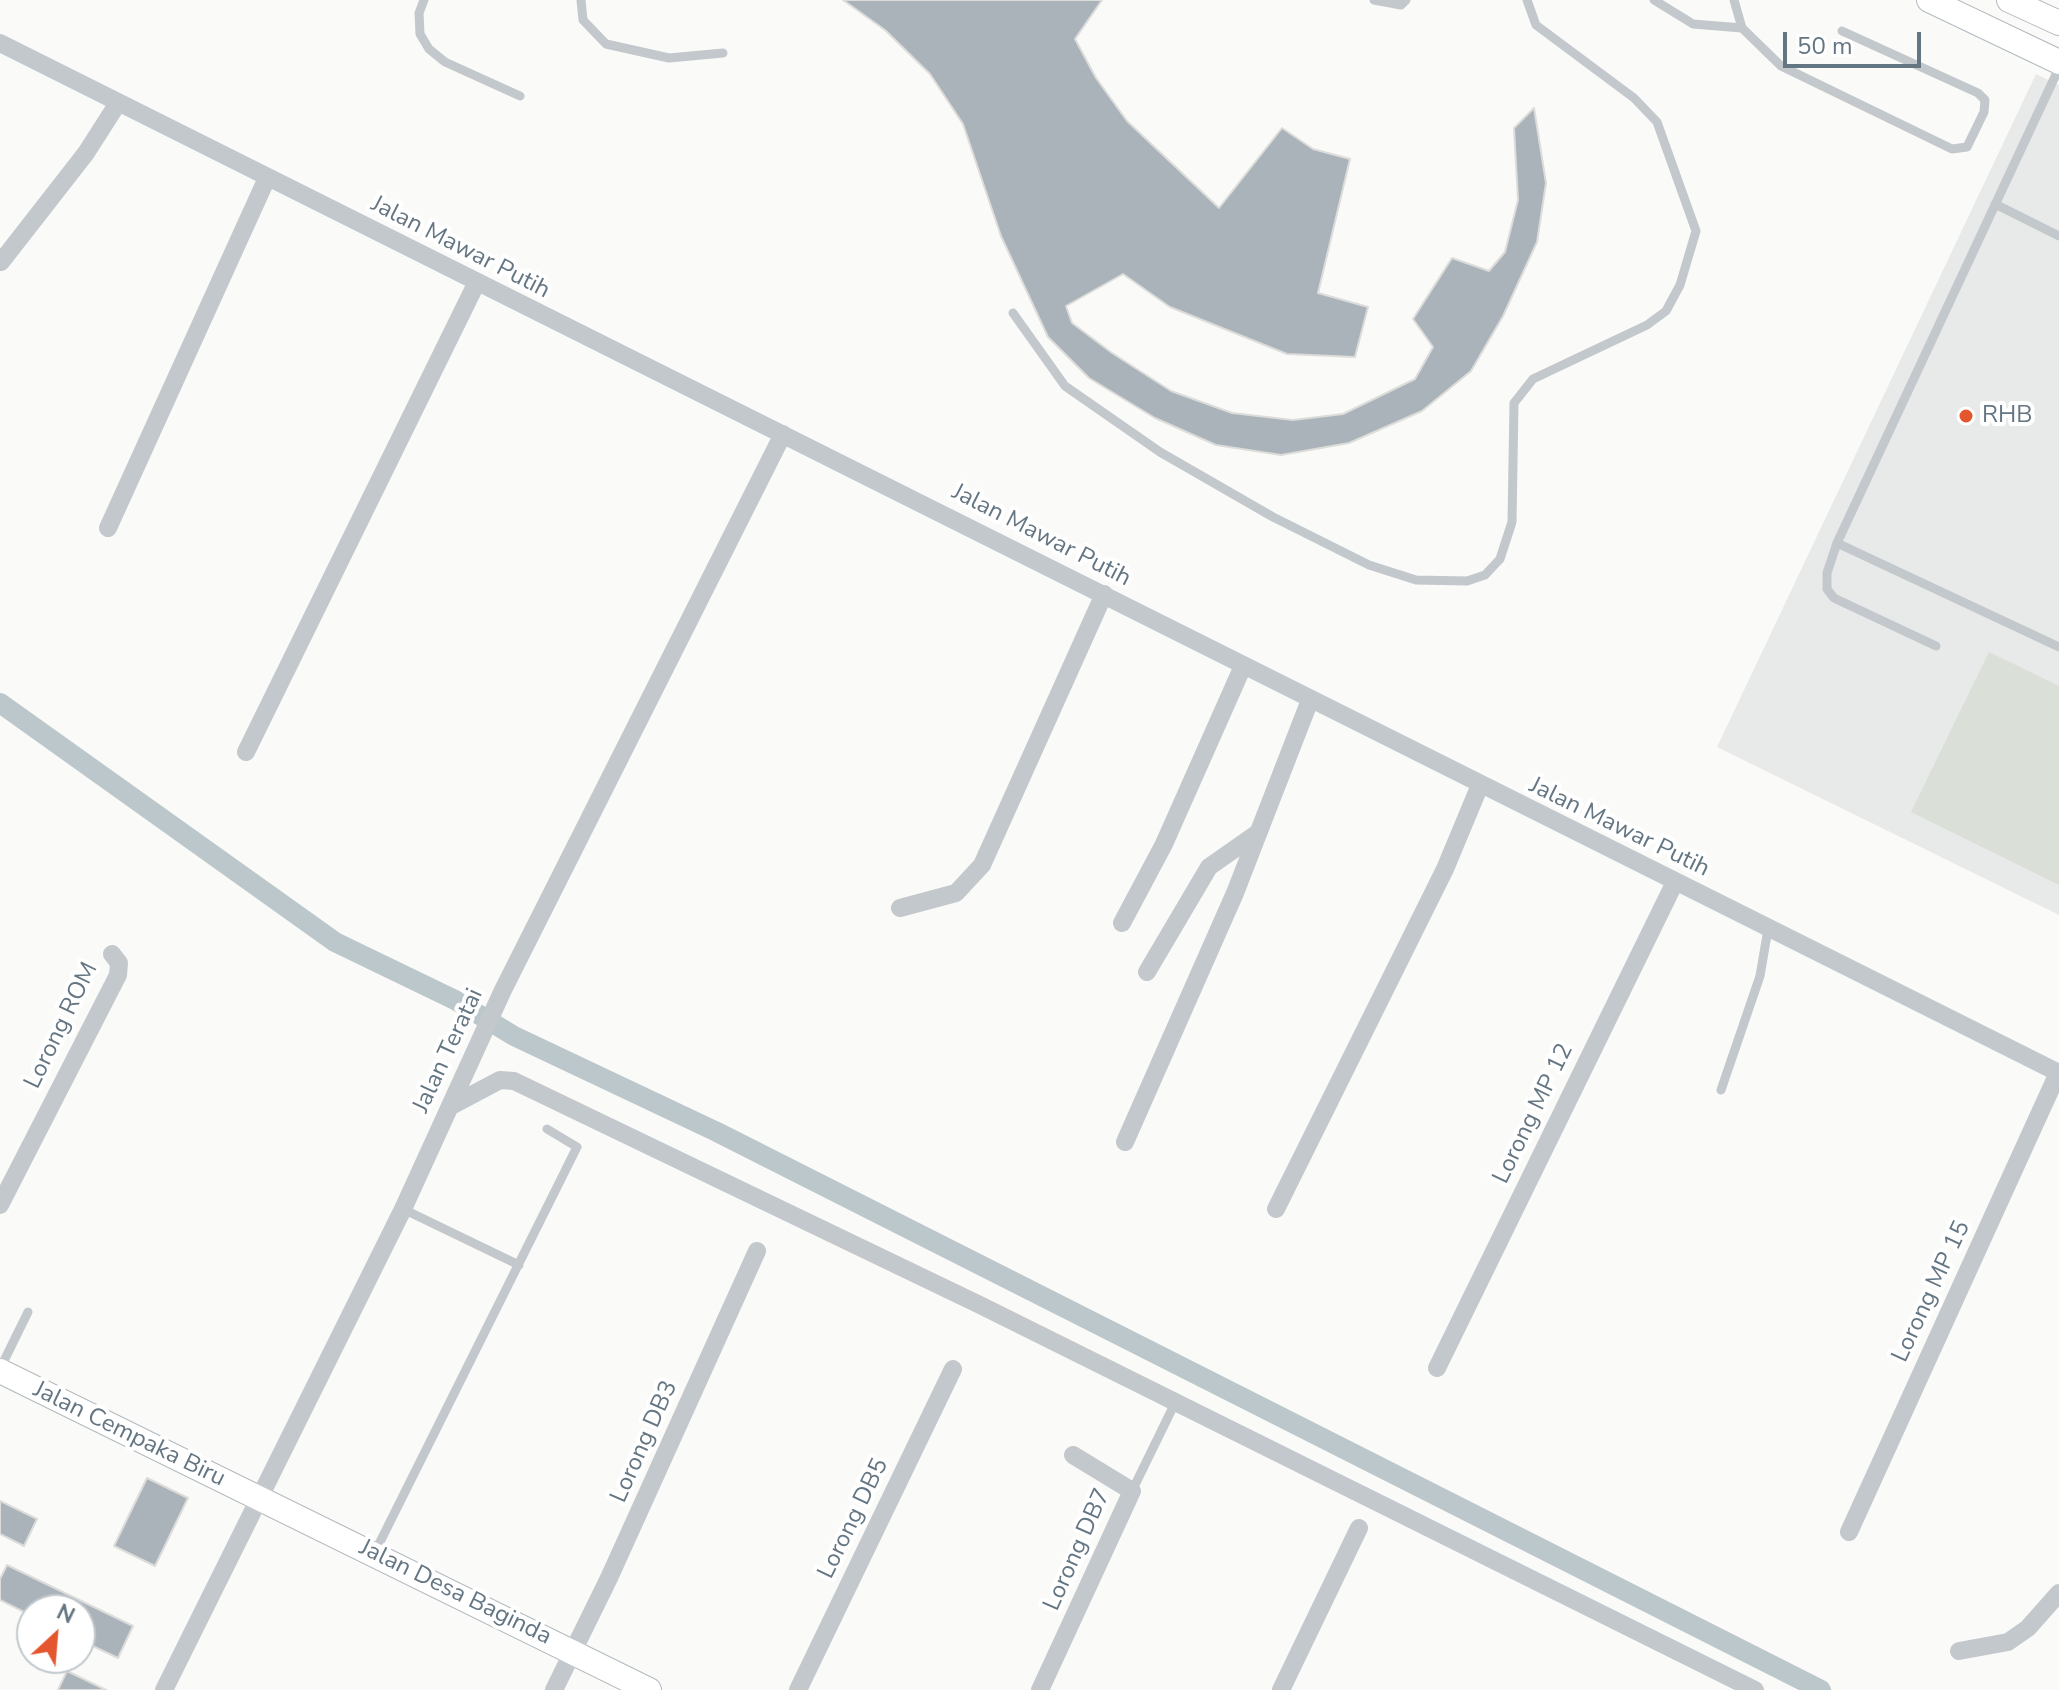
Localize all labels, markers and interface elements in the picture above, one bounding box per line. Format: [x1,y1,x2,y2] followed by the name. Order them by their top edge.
[1787,16,1925,66] scale bar
[1797,30,1853,62] text: 50 m
[366,191,554,305] street label: Jalan Mawar Putih
[1982,402,2033,430] place label: RHB
[1957,407,1975,425] marker: RHB
[947,479,1135,593] street label: Jalan Mawar Putih
[1524,772,1714,884] street label: Jalan Mawar Putih
[19,958,105,1094] street label: Lorong ROM
[408,984,490,1118] street label: Jalan Teratai
[1488,1039,1580,1189] street label: Lorong MP 12
[1887,1217,1977,1367] street label: Lorong MP 15
[28,1376,230,1494] street label: Jalan Cempaka Biru
[605,1377,685,1507] street label: Lorong DB3
[812,1454,896,1584] street label: Lorong DB5
[1038,1485,1118,1615] street label: Lorong DB7
[354,1534,556,1652] street label: Jalan Desa Baginda
[16,1594,96,1674] north arrow
[52,1597,80,1631] text: N

